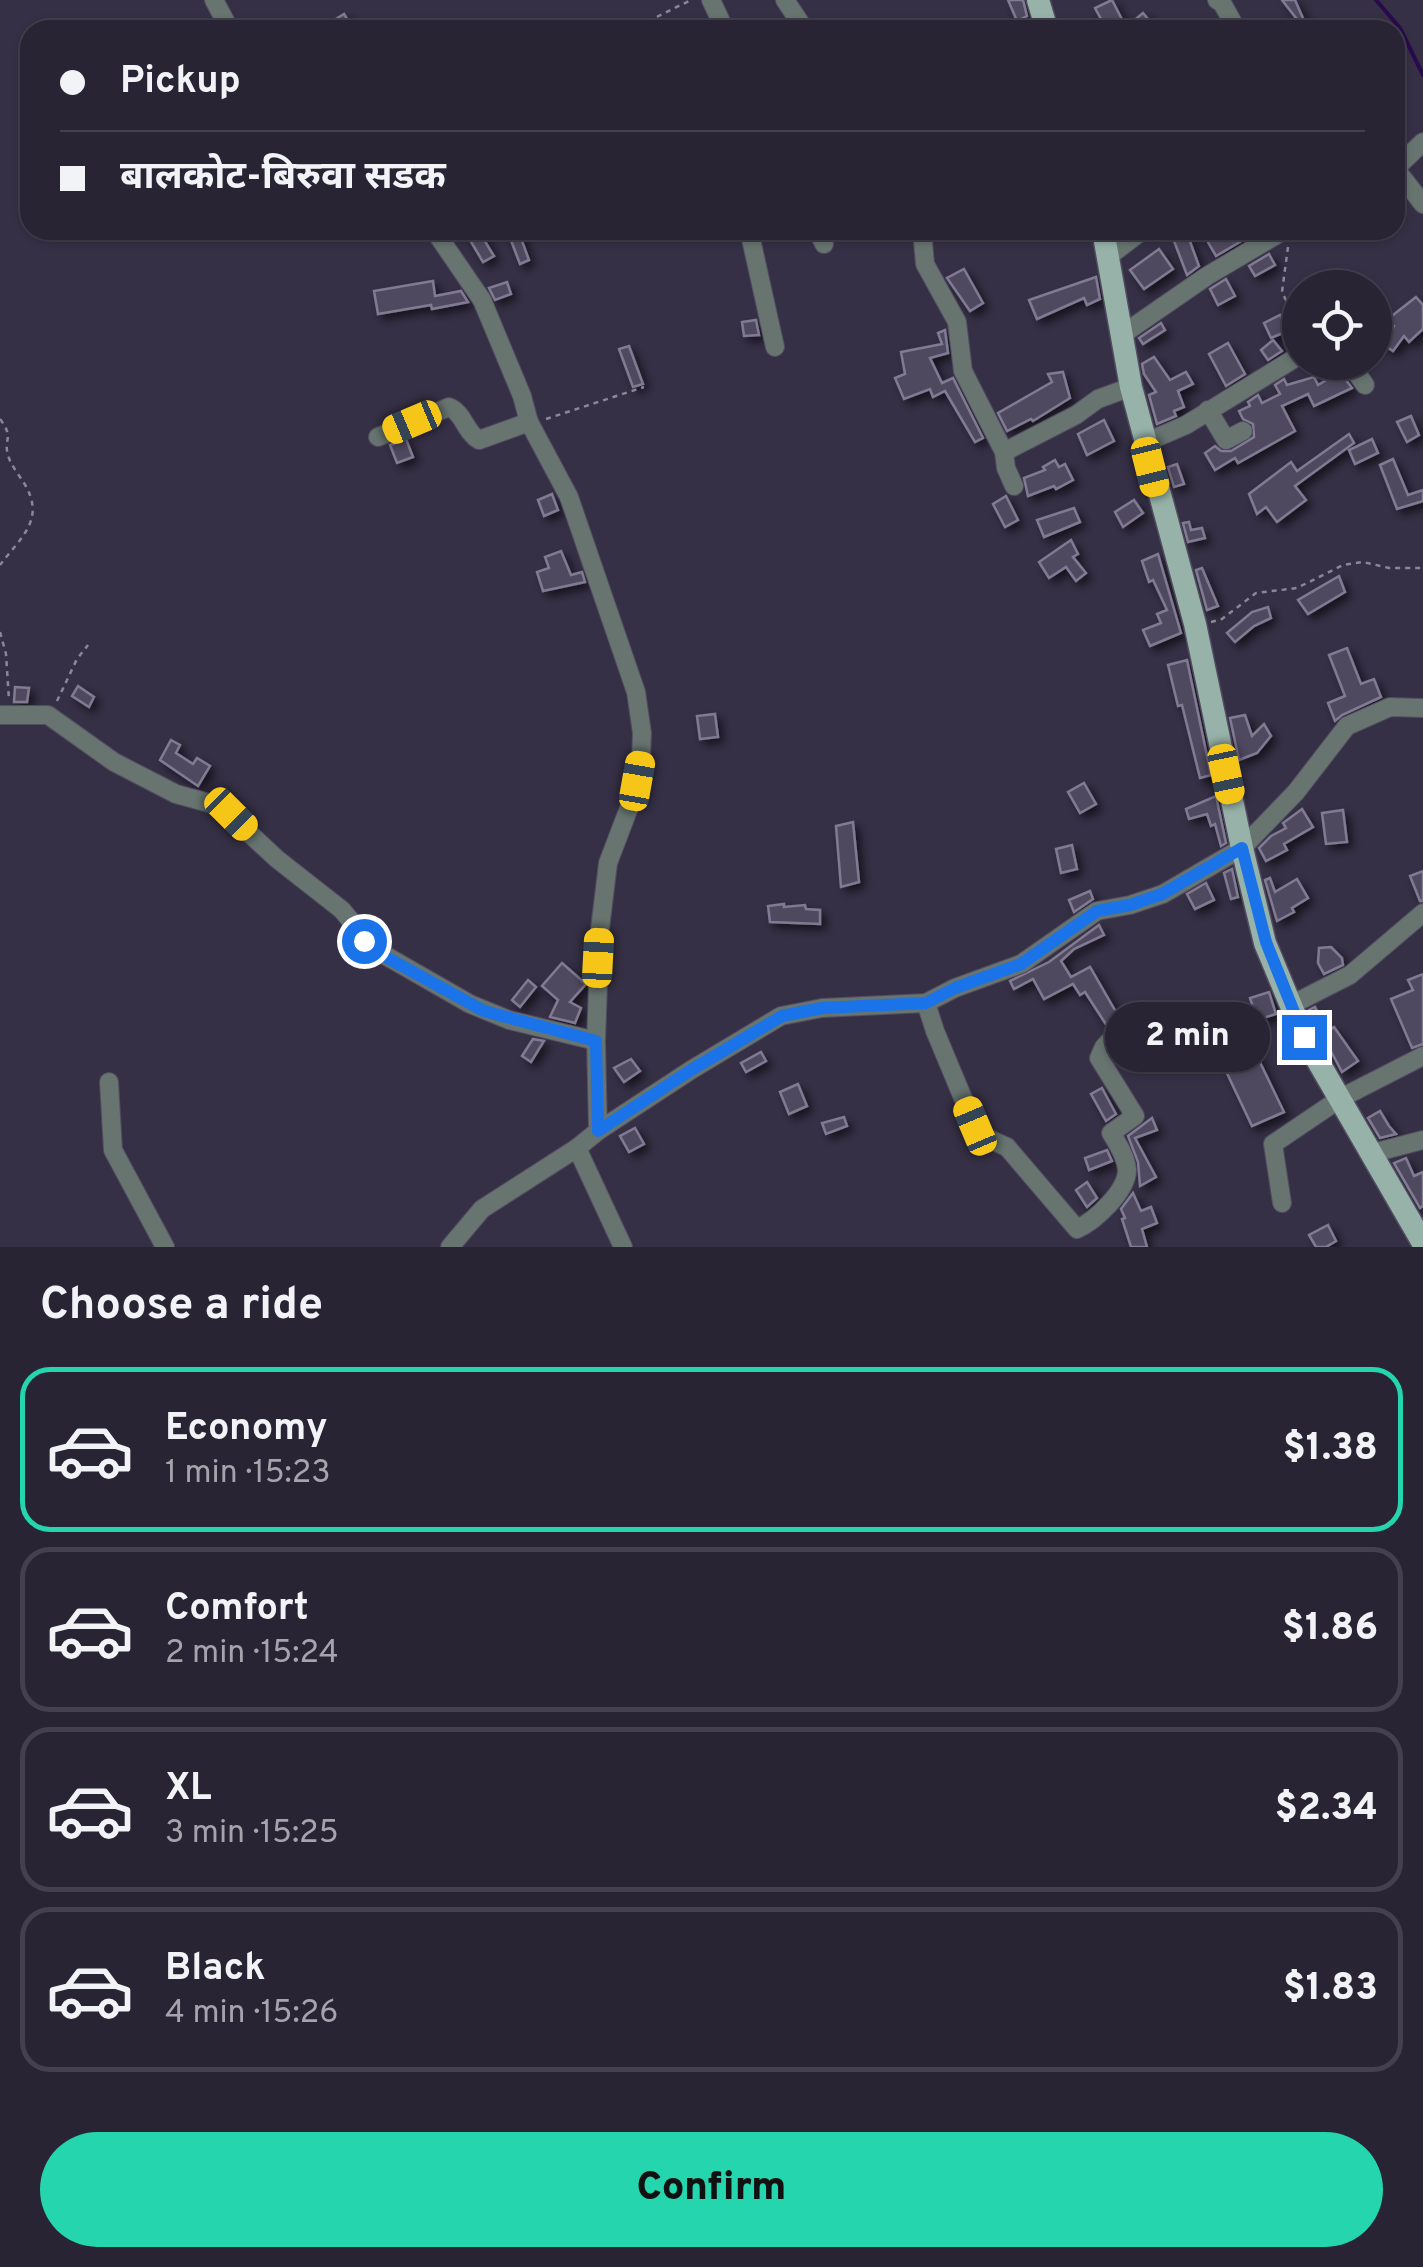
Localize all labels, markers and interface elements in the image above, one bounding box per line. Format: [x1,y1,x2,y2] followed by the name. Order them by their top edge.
[120,58,241,107] text: Pickup
[120,154,446,203] text: बालकोट-बिरुवा सडक
[1282,270,1392,380] map controls
[1282,270,1392,380] button: locate
[379,396,445,448] car
[1128,434,1172,500] car
[1205,742,1247,806] car
[617,749,657,813] car
[199,782,263,846] car
[342,919,387,964] route start
[581,927,615,989] car
[1104,1002,1269,1072] callout: 2 min
[1282,1015,1327,1060] route end
[1145,1017,1230,1057] text: 2 min
[949,1093,1001,1159] car
[40,1278,323,1335] text: Choose a ride
[45,1405,135,1495] icon: car
[165,1405,327,1454] text: Economy
[1283,1425,1378,1474] text: $1.38
[165,1454,331,1494] text: 1 min · 15:23
[45,1585,135,1675] icon: car
[165,1585,309,1634] text: Comfort
[1282,1605,1378,1654] text: $1.86
[165,1634,339,1674] text: 2 min · 15:24
[45,1765,135,1855] icon: car
[165,1765,212,1814] text: XL
[1275,1785,1378,1834] text: $2.34
[165,1814,339,1854] text: 3 min · 15:25
[45,1945,135,2035] icon: car
[165,1945,265,1994] text: Black
[1283,1965,1378,2014] text: $1.83
[165,1994,338,2034] text: 4 min · 15:26
[40,2132,1383,2247] button: Confirm

